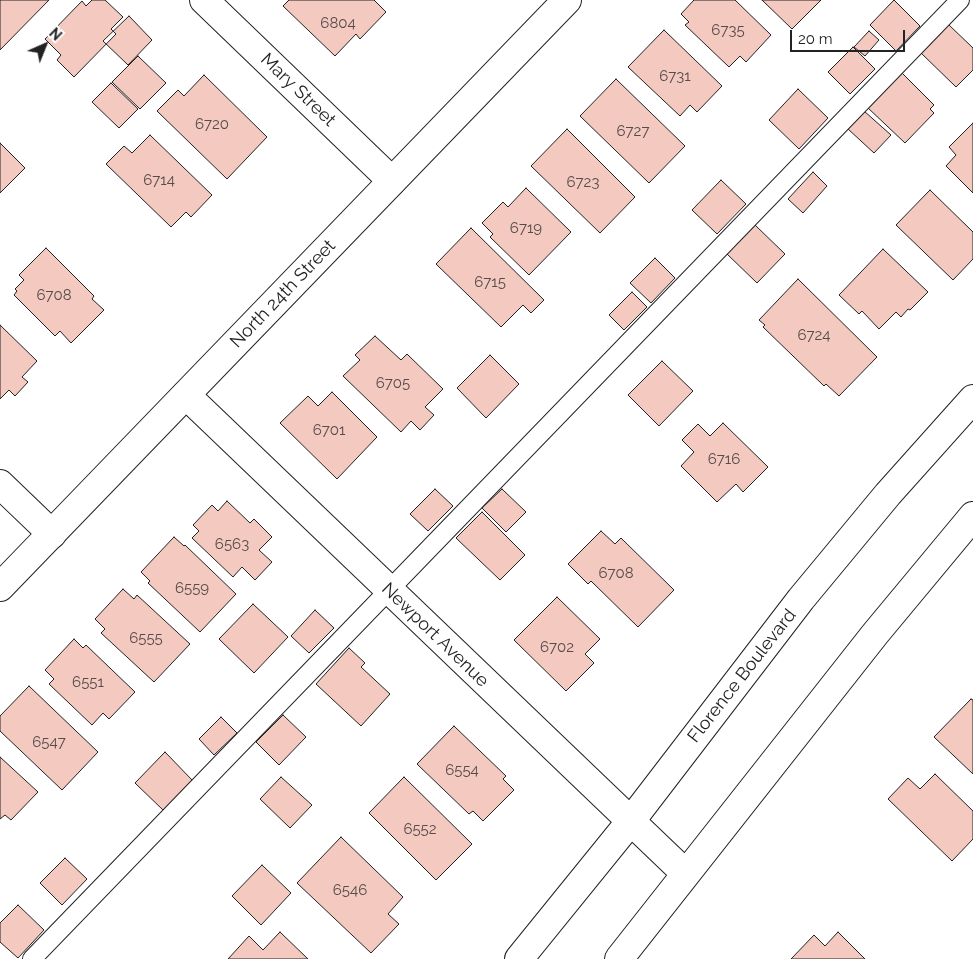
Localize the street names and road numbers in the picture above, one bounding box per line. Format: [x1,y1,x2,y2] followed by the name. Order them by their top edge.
[256,49,340,131] street label: Mary Street
[226,235,340,353] street label: North 24th Street
[377,578,493,692] street label: Newport Avenue
[683,605,801,747] street label: Florence Boulevard

